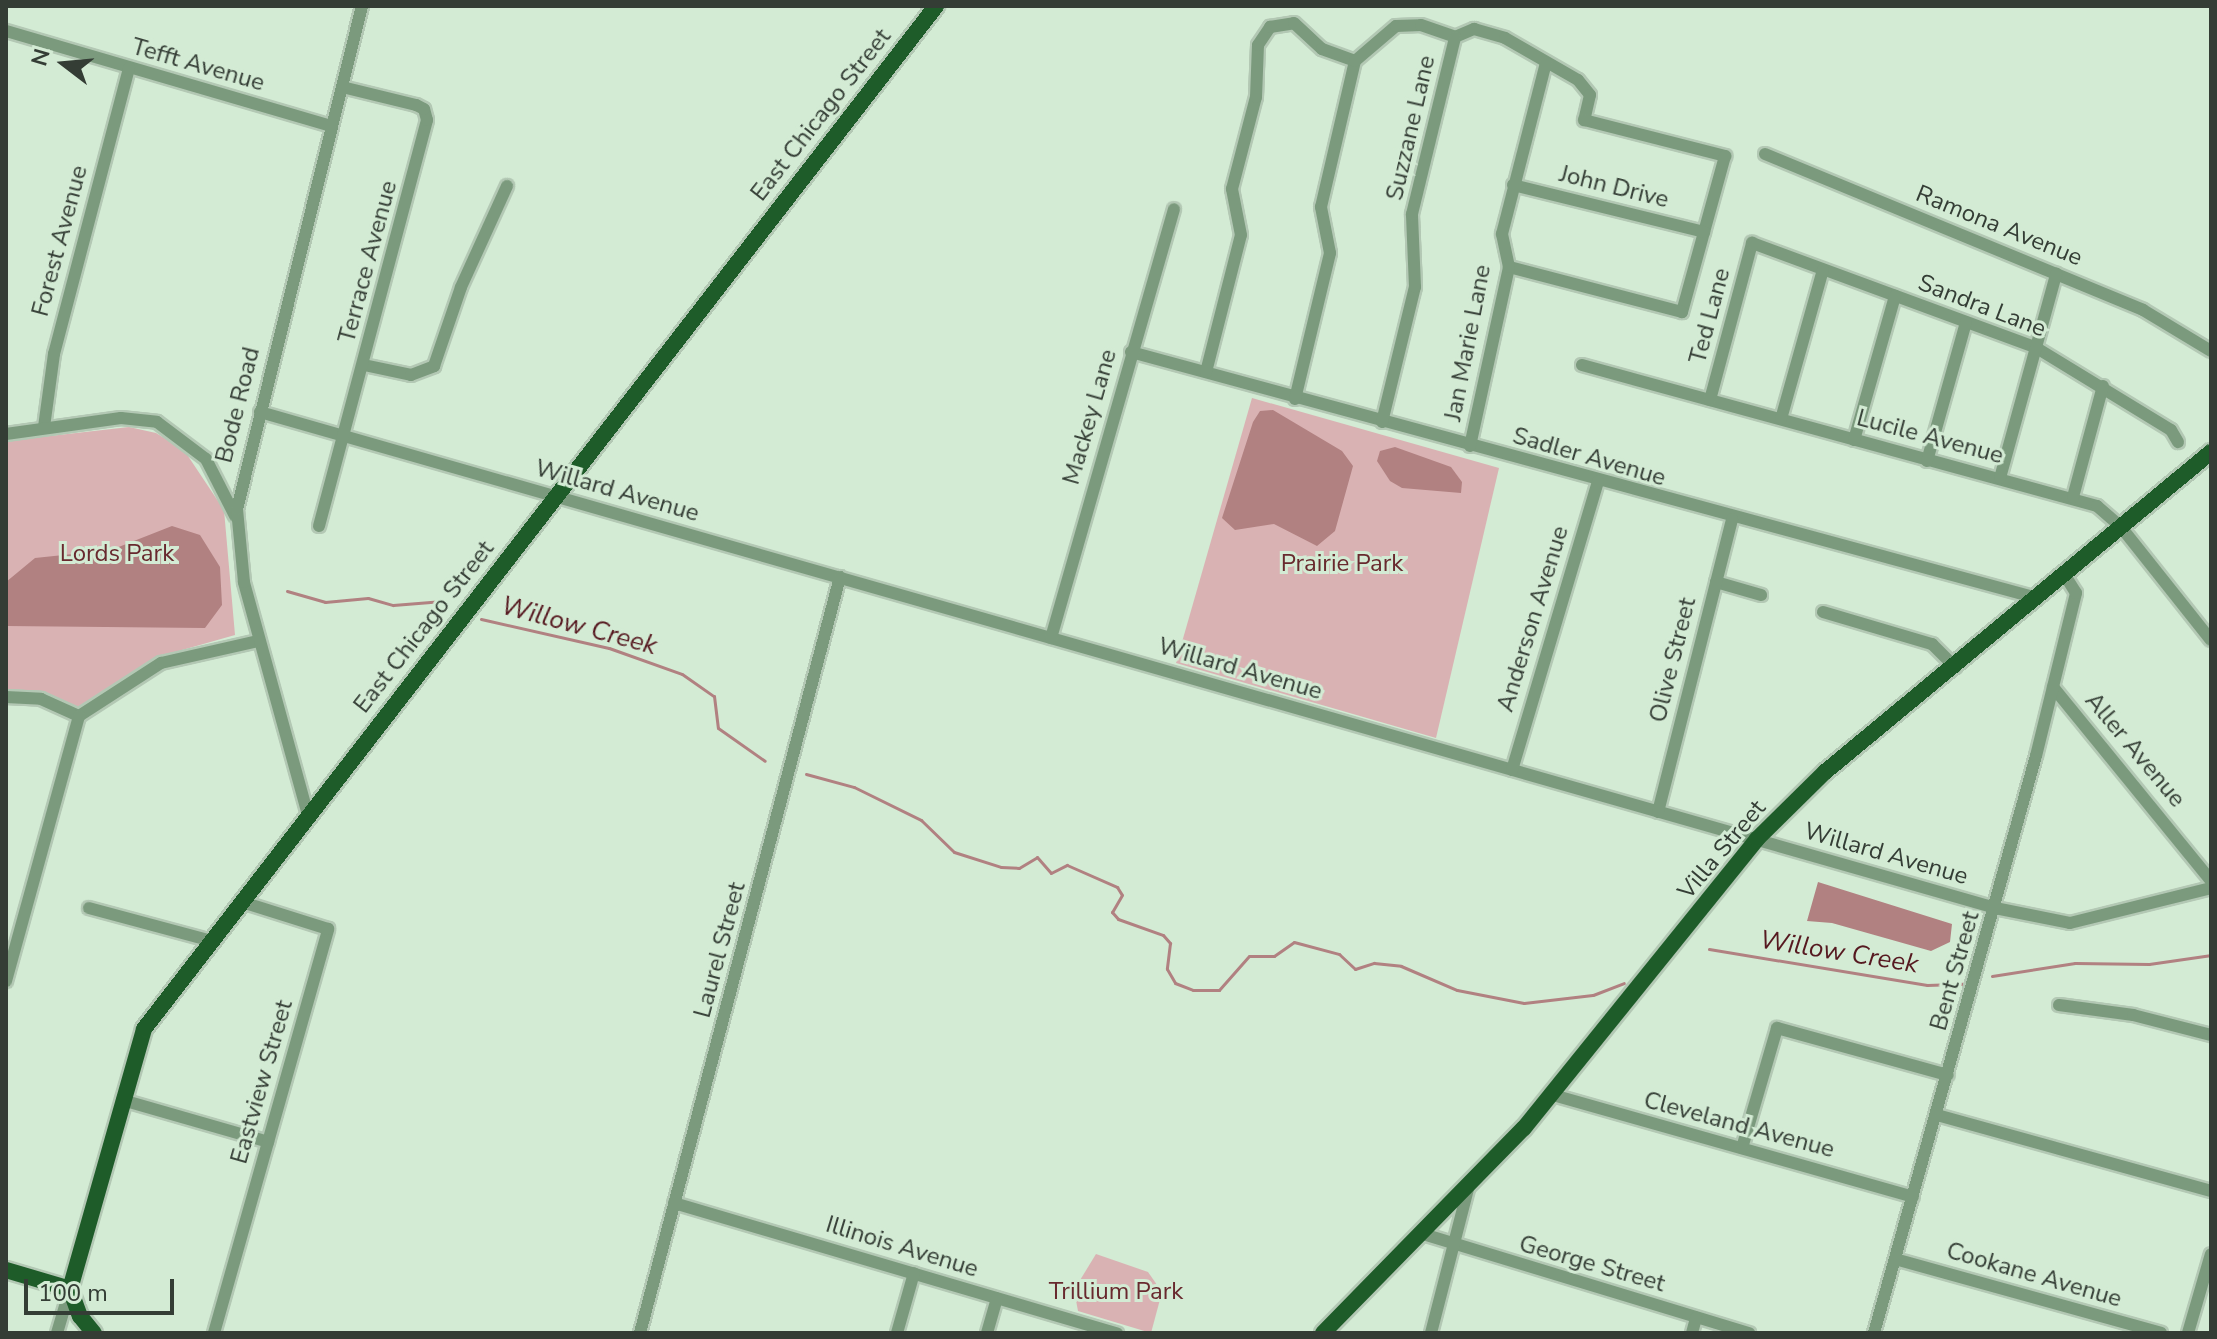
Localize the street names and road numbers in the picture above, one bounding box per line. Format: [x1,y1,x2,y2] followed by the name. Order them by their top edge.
[745,23,897,207] street label: East Chicago Street
[128,32,268,98] street label: Tefft Avenue
[1380,53,1442,203] street label: Suzzane Lane
[1556,160,1672,214] street label: John Drive
[26,162,94,320] street label: Forest Avenue
[333,178,403,346] street label: Terrace Avenue
[1912,180,2086,272] street label: Ramona Avenue
[1439,262,1497,424] street label: Jan Marie Lane
[1683,265,1737,367] street label: Ted Lane
[1914,268,2050,344] street label: Sandra Lane
[210,344,266,466] street label: Bode Road
[1057,346,1123,488] street label: Mackey Lane
[1854,404,2006,470] street label: Lucile Avenue
[1509,421,1669,493] street label: Sadler Avenue
[532,454,702,528] street label: Willard Avenue
[1491,523,1575,715] street label: Anderson Avenue
[348,535,500,719] street label: East Chicago Street
[1644,595,1702,725] street label: Olive Street
[1155,632,1325,706] street label: Willard Avenue
[2079,687,2191,813] street label: Aller Avenue
[1672,795,1772,905] street label: Villa Street
[1801,817,1971,891] street label: Willard Avenue
[688,879,752,1021] street label: Laurel Street
[1924,908,1986,1034] street label: Bent Street
[225,997,299,1167] street label: Eastview Street
[1641,1086,1837,1164] street label: Cleveland Avenue
[822,1210,982,1284] street label: Illinois Avenue
[1516,1229,1668,1299] street label: George Street
[1943,1236,2125,1314] street label: Cookane Avenue

